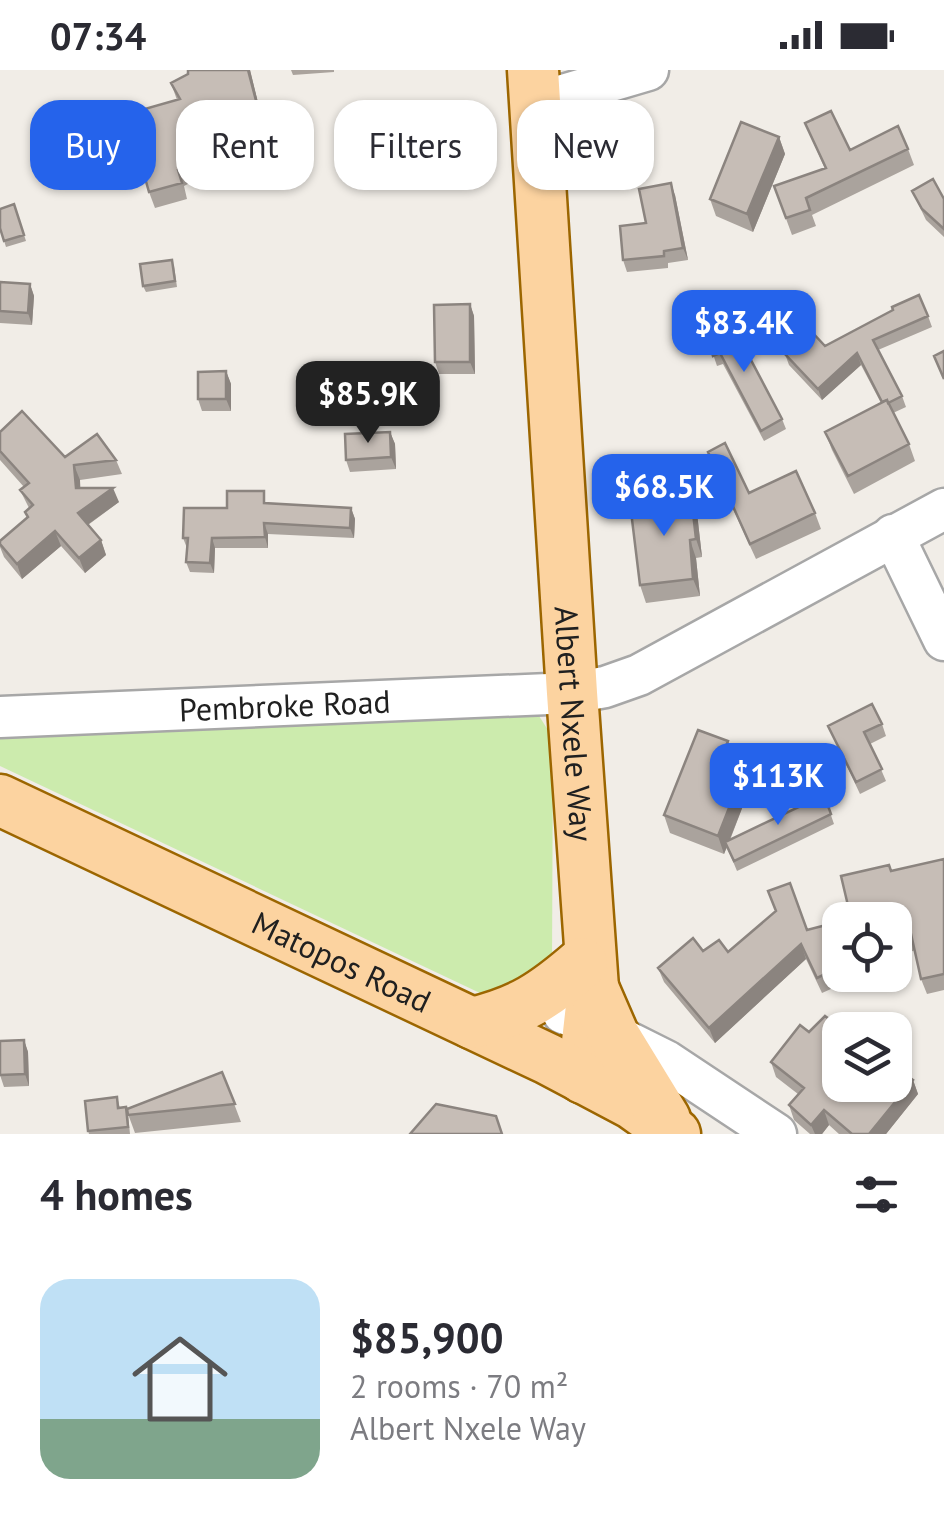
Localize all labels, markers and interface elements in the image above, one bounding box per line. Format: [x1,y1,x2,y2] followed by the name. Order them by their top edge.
[50,11,146,60] text: 07:34
[30,100,156,190] chip: Buy
[176,100,314,190] chip: Rent
[334,100,497,190] chip: Filters
[517,100,654,190] chip: New
[663,290,825,375] pin: $83.4K
[694,301,794,343] text: $83.4K
[287,361,449,446] pin: $85.9K
[318,372,418,414] text: $85.9K
[583,454,745,539] pin: $68.5K
[614,465,714,507] text: $68.5K
[546,605,604,843] street label: Albert Nxele Way
[178,680,391,730] street label: Pembroke Road
[708,743,848,828] pin: $113K
[732,754,824,796] text: $113K
[245,901,438,1022] street label: Matopos Road
[822,902,912,1102] map controls
[822,902,912,992] button: locate
[822,1012,912,1102] button: layers
[40,1167,193,1222] text: 4 homes
[849,1167,904,1222] icon: filters
[350,1310,503,1365] text: $85,900
[120,1319,240,1439] icon: home
[350,1365,568,1407] text: 2 rooms · 70 m²
[350,1407,586,1449] text: Albert Nxele Way

